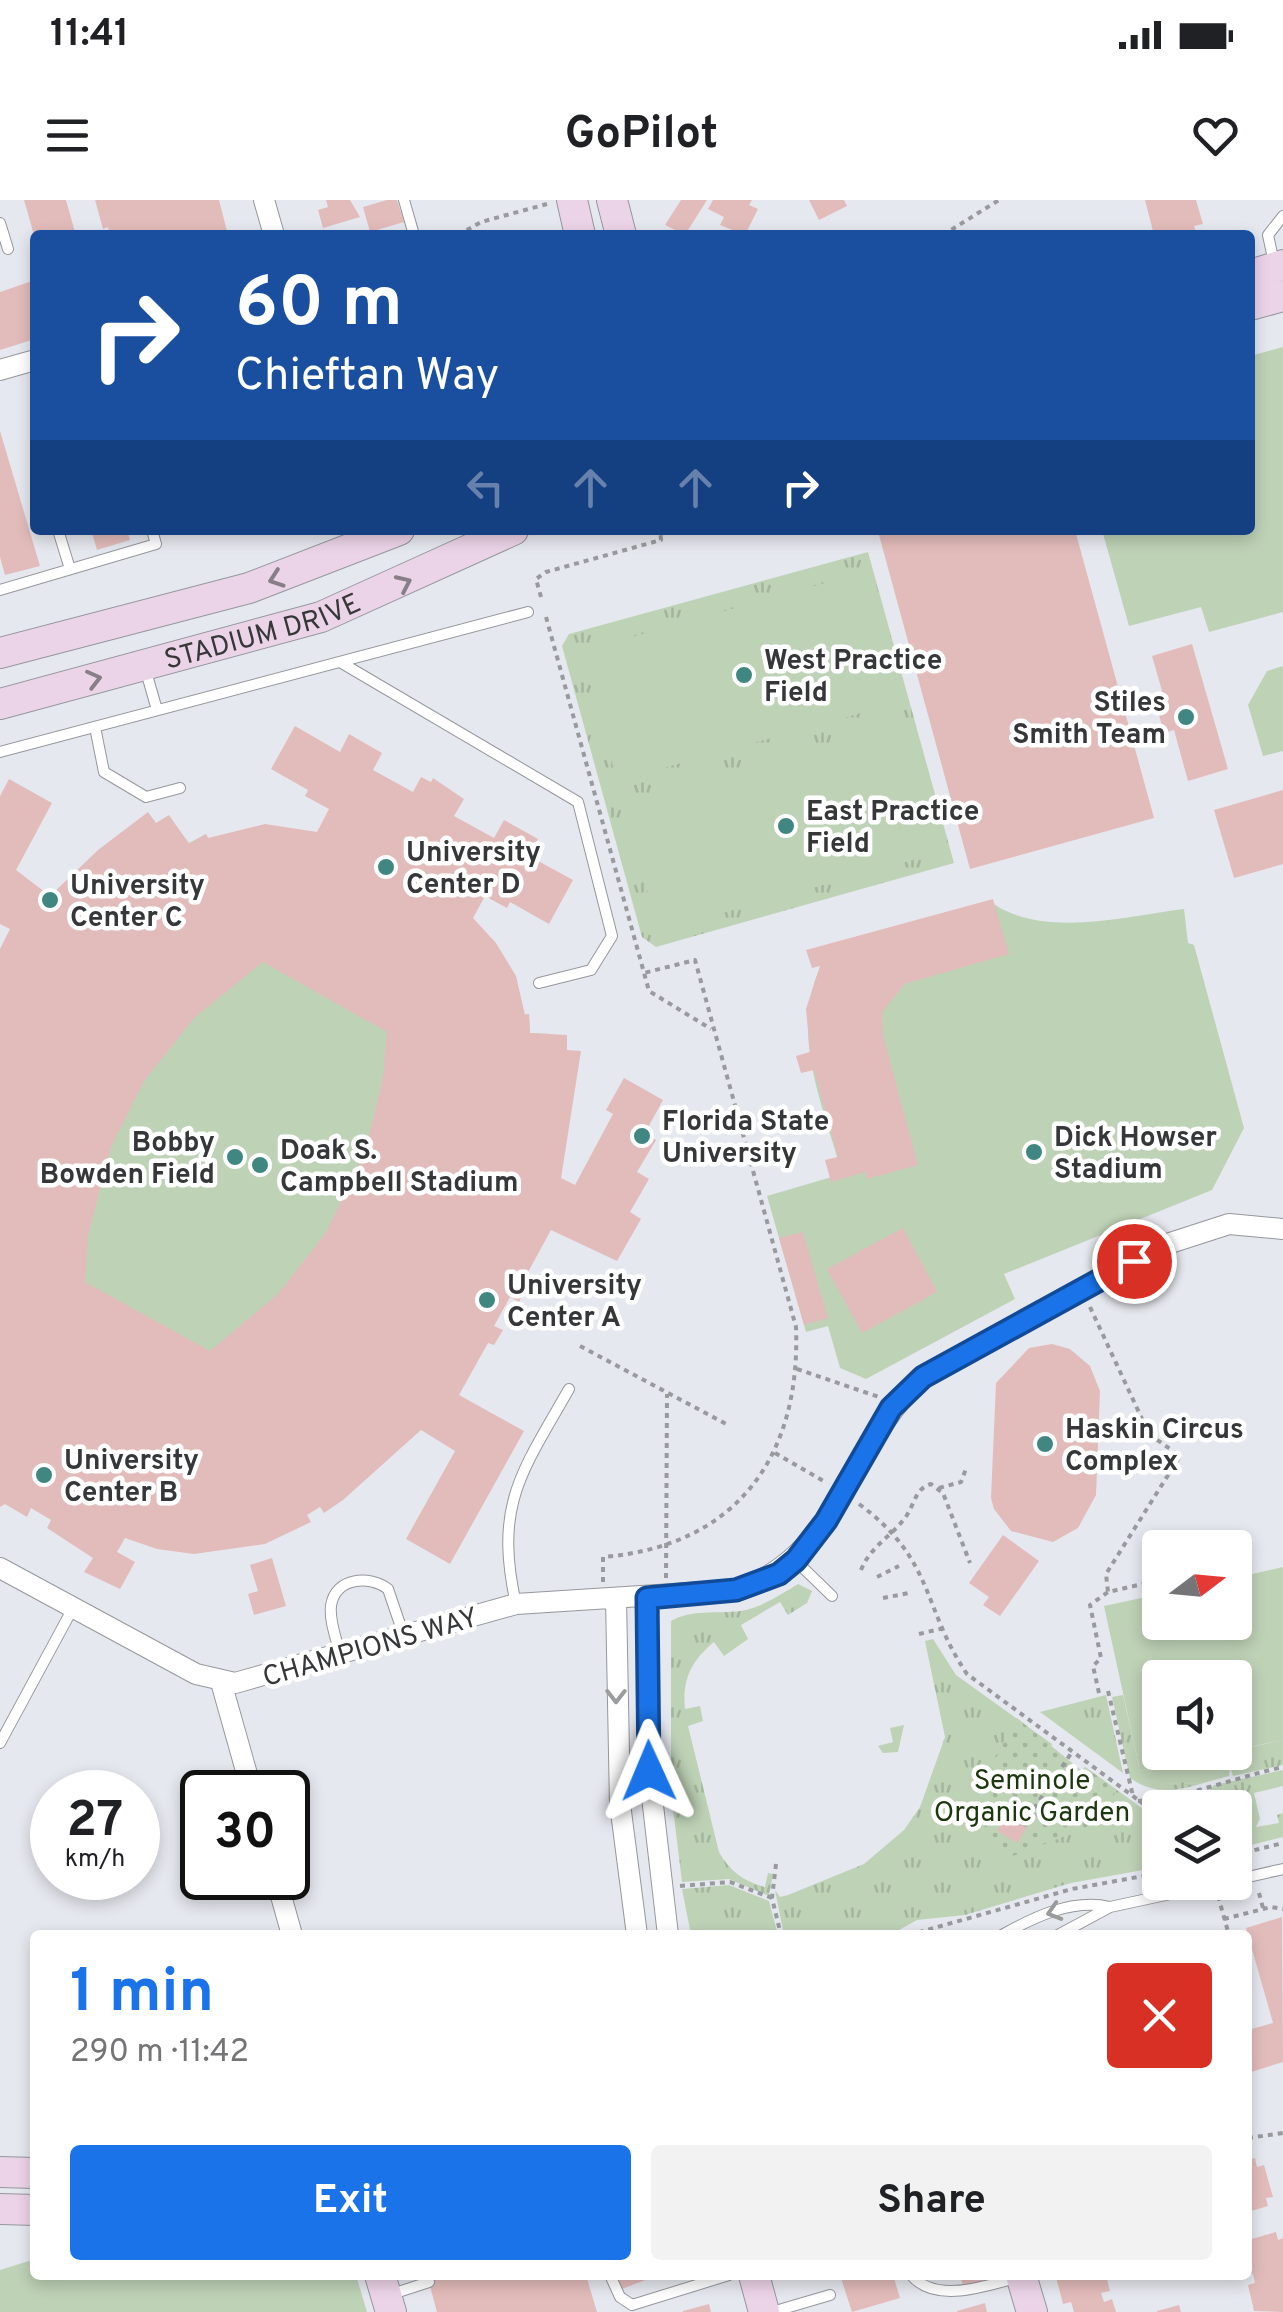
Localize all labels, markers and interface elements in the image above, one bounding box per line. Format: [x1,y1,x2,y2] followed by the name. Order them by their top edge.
[50,11,129,60] text: 11:41
[565,107,718,164] text: GoPilot
[40,108,95,163] icon: menu
[1188,108,1243,163] icon: heart
[235,262,403,351] text: 60 m
[70,270,200,400] icon: right
[235,349,499,406] text: Chieftan Way
[458,460,513,515] icon: left
[563,460,618,515] icon: ahead
[668,460,723,515] icon: ahead
[773,460,828,515] icon: right
[268,568,285,588] one-way arrow
[394,575,412,595] one-way arrow
[161,586,367,680] street label: STADIUM DRIVE
[764,644,942,712] place label: West Practice Field
[733,664,755,686] marker: West Practice Field
[85,670,103,691] one-way arrow
[1012,686,1166,754] place label: Stiles Smith Team
[1175,706,1197,728] marker: Stiles Smith Team
[806,795,979,863] place label: East Practice Field
[775,815,797,837] marker: East Practice Field
[406,836,541,904] place label: University Center D
[375,856,397,878] marker: University Center D
[70,869,205,937] place label: University Center C
[39,889,61,911] marker: University Center C
[662,1105,829,1173] place label: Florida State University
[1054,1121,1217,1189] place label: Dick Howser Stadium
[631,1125,653,1147] marker: Florida State University
[40,1126,215,1194] place label: Bobby Bowden Field
[280,1134,518,1202] place label: Doak S. Campbell Stadium
[1023,1141,1045,1163] marker: Dick Howser Stadium
[224,1146,246,1168] marker: Bobby Bowden Field
[249,1154,271,1176] marker: Doak S. Campbell Stadium
[1092,1219,1177,1304] pin
[1107,1234,1162,1289] icon: arrive
[507,1269,642,1337] place label: University Center A
[476,1289,498,1311] marker: University Center A
[1065,1413,1244,1481] place label: Haskin Circus Complex
[1034,1433,1056,1455] marker: Haskin Circus Complex
[64,1444,199,1512] place label: University Center B
[33,1464,55,1486] marker: University Center B
[1142,1530,1252,1640] north arrow
[1142,1530,1252,1900] map controls
[259,1601,483,1697] street label: CHAMPIONS WAY
[1142,1660,1252,1770] button: sound
[605,1690,627,1705] one-way arrow
[597,1719,701,1823] position arrow
[934,1764,1130,1832] park label: Seminole Organic Garden
[180,1770,310,1900] speed limit sign: 30
[1142,1790,1252,1900] button: layers
[67,1791,123,1854] text: 27
[65,1844,125,1876] text: km/h
[1047,1900,1064,1921] one-way arrow
[70,1957,214,2033] text: 1 min
[1107,1963,1212,2068] button: close
[70,2033,249,2073] text: 290 m · 11:42
[70,2145,631,2260] button: Exit
[651,2145,1212,2260] button: Share

